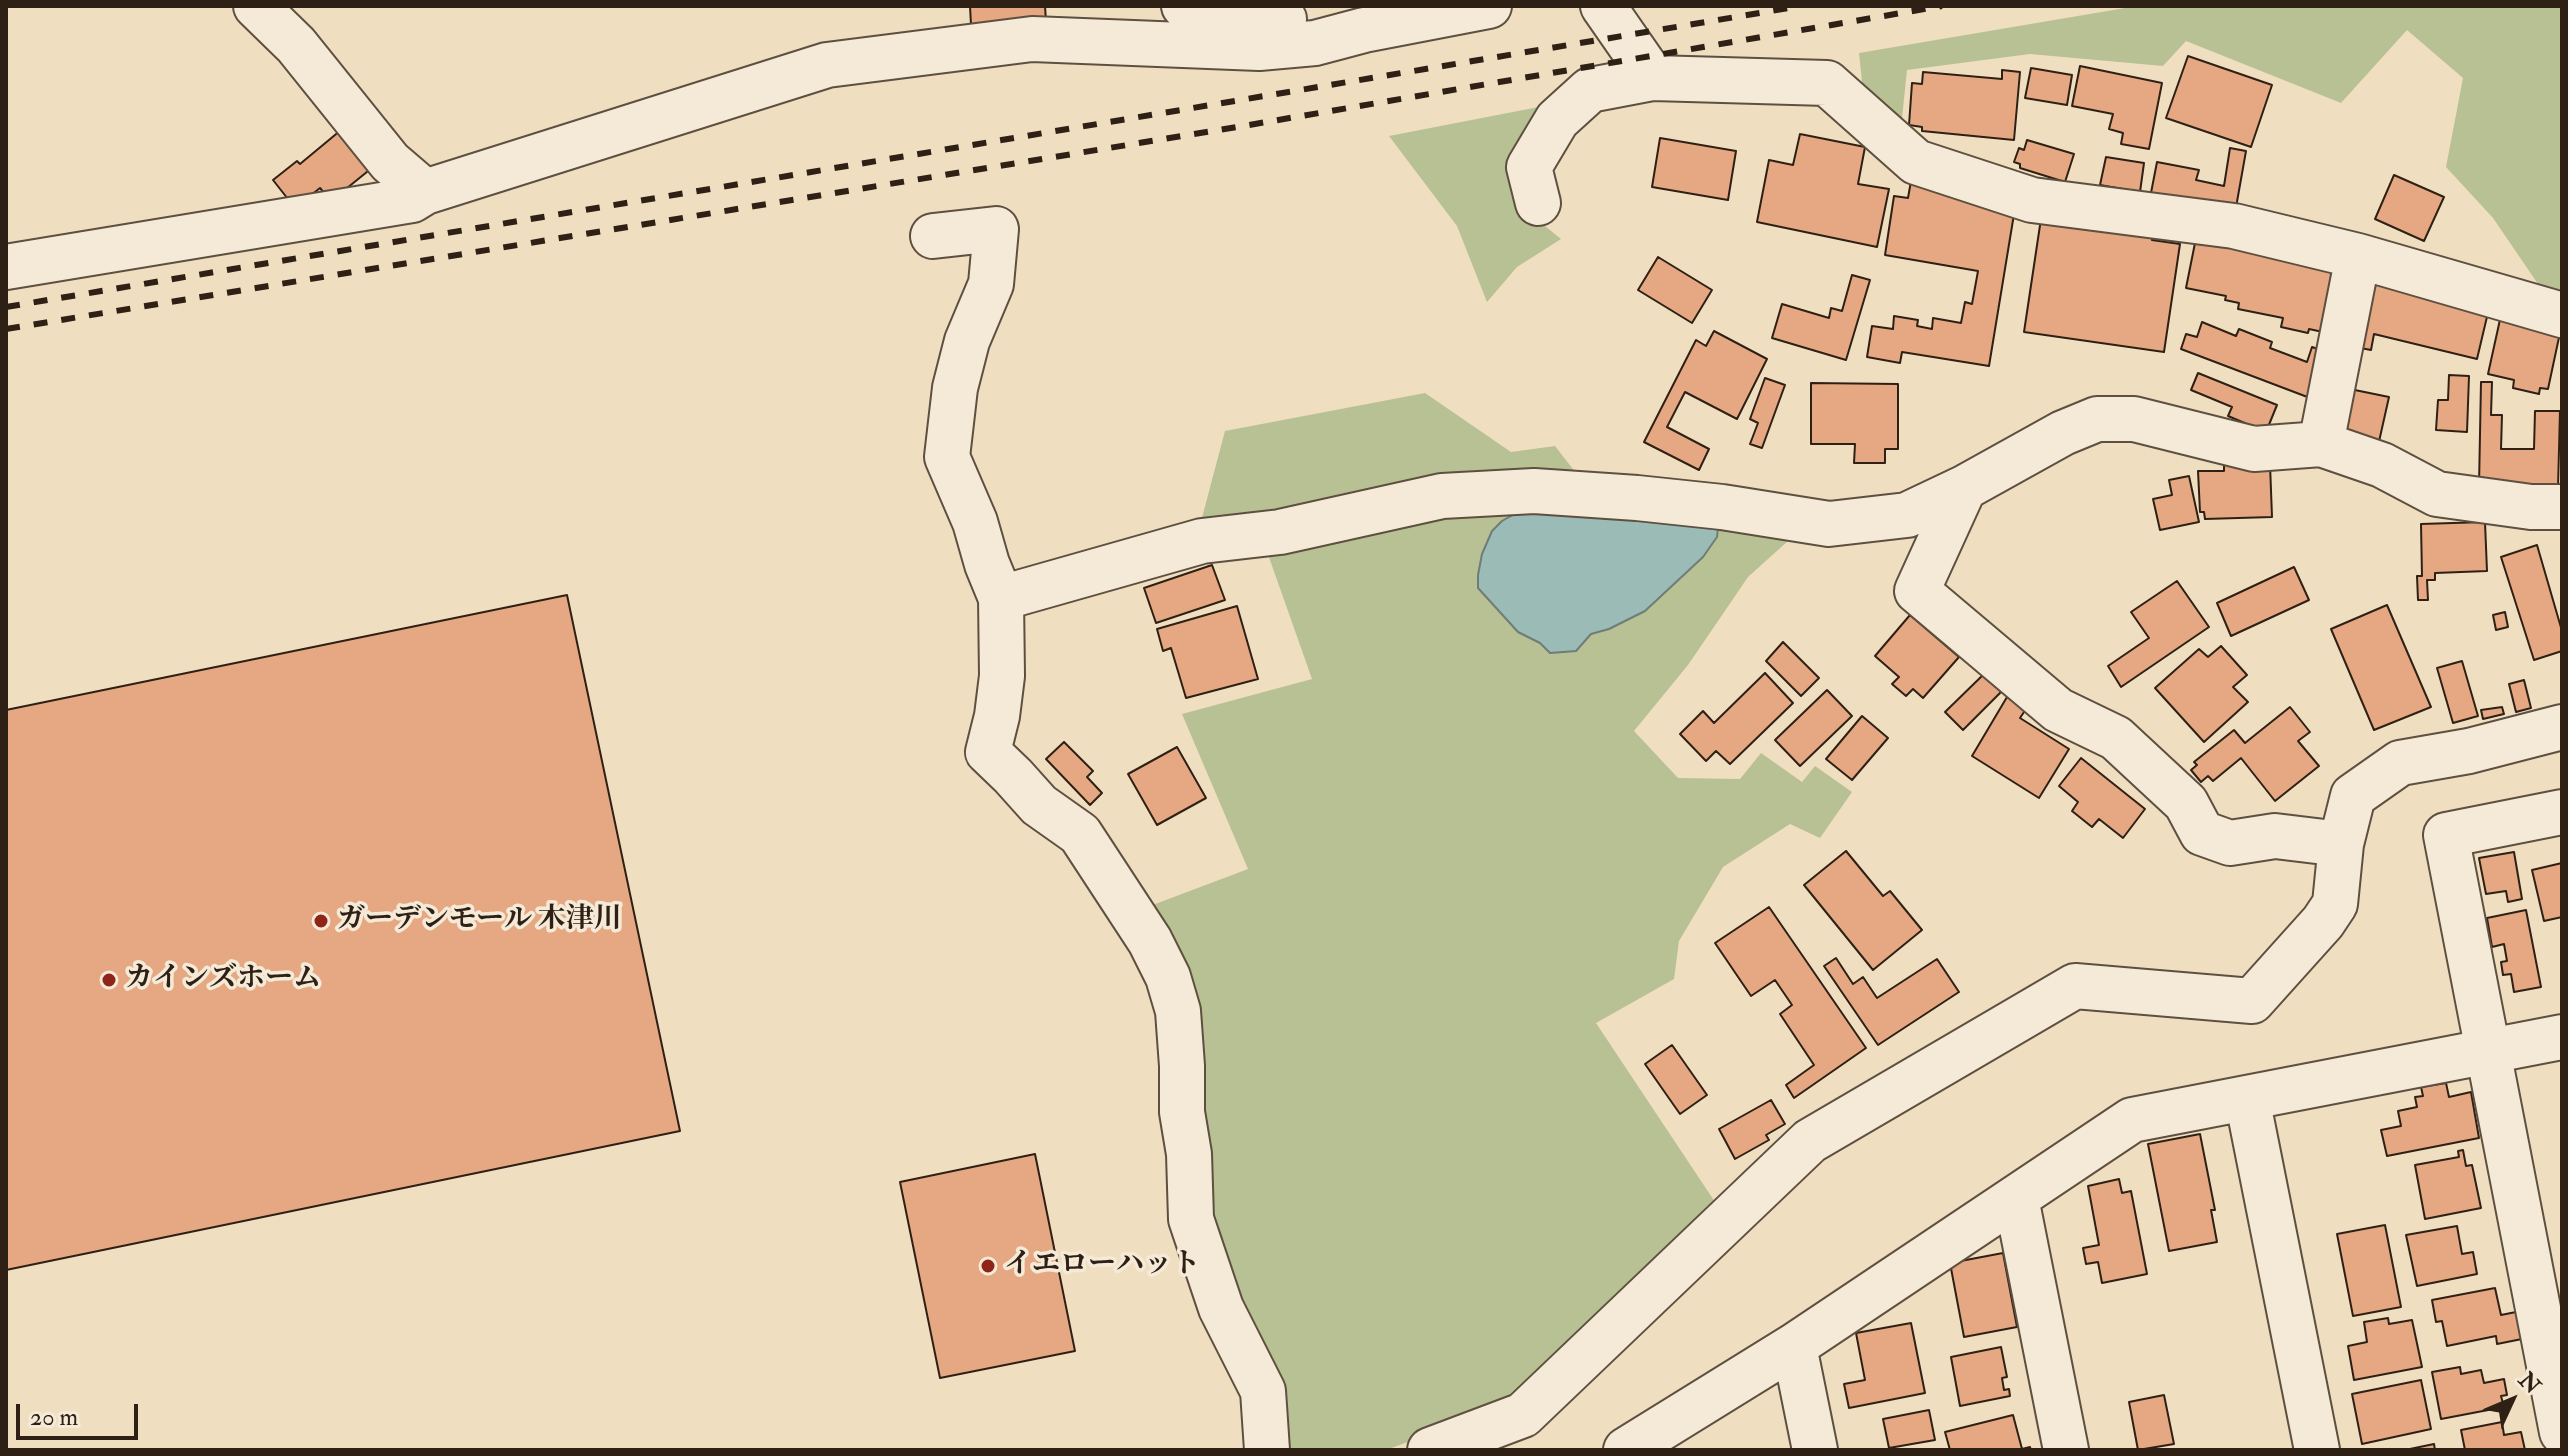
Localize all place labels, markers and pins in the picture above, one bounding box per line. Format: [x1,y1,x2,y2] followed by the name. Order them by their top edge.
[337,904,622,938] place label: ガーデンモール 木津川
[312,912,330,930] marker: ガーデンモール 木津川
[125,963,321,997] place label: カインズホーム
[100,971,118,989] marker: カインズホーム
[1004,1249,1200,1283] place label: イエローハット
[979,1257,997,1275] marker: イエローハット

